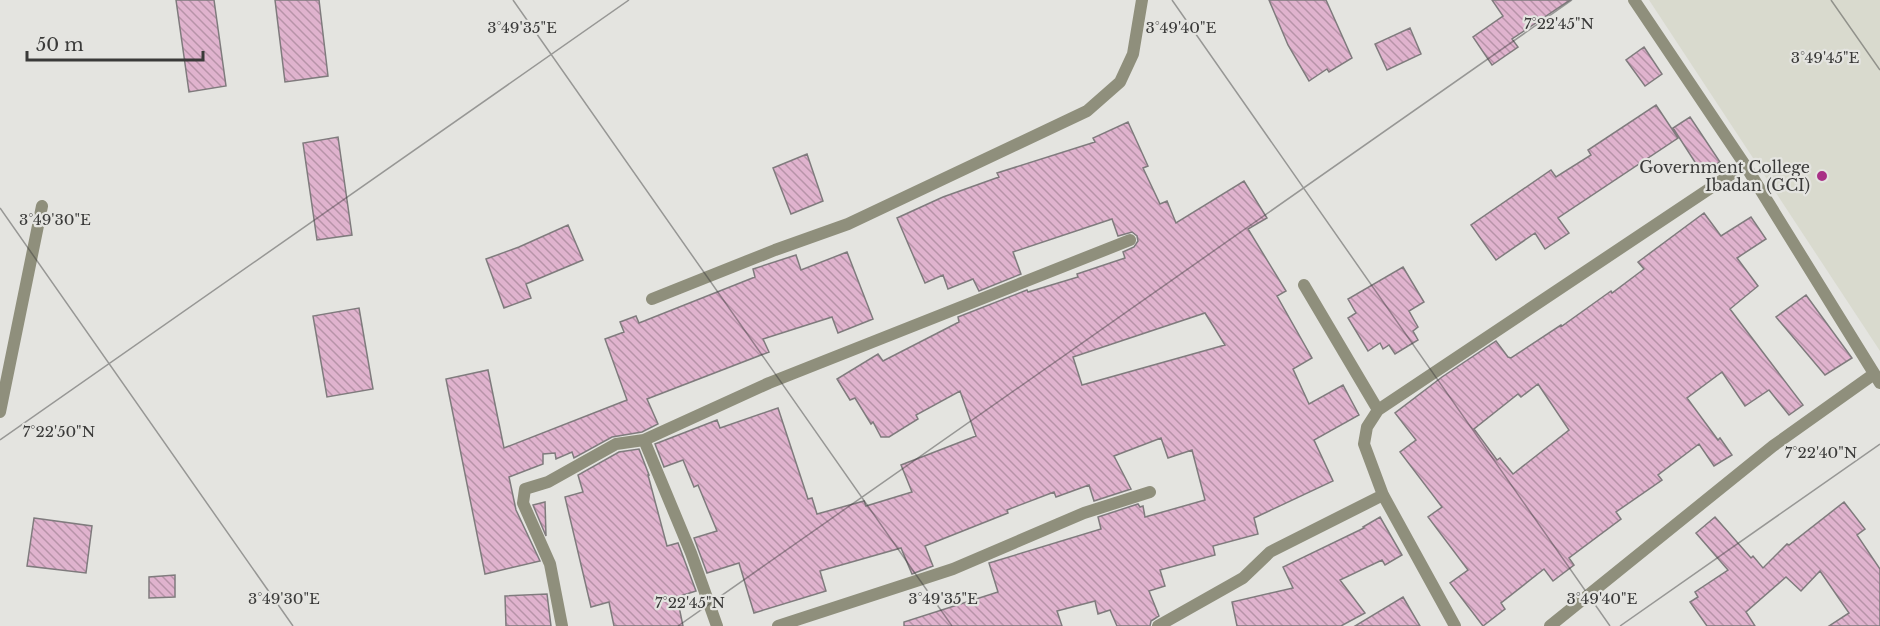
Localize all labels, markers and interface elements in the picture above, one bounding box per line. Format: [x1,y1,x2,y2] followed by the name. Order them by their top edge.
[1524,14,1594,33] text: 7°22'45"N
[487,18,557,37] text: 3°49'35"E
[1146,18,1217,37] text: 3°49'40"E
[27,24,202,62] scale bar
[36,34,84,56] text: 50 m
[1791,48,1859,67] text: 3°49'45"E
[1639,157,1810,195] place label: Government College Ibadan (GCI)
[1815,169,1829,183] marker: Government College Ibadan (GCI)
[19,210,91,229] text: 3°49'30"E
[23,422,95,441] text: 7°22'50"N
[1785,443,1857,462] text: 7°22'40"N
[248,589,320,608] text: 3°49'30"E
[908,589,978,608] text: 3°49'35"E
[1567,589,1638,608] text: 3°49'40"E
[655,593,725,612] text: 7°22'45"N

